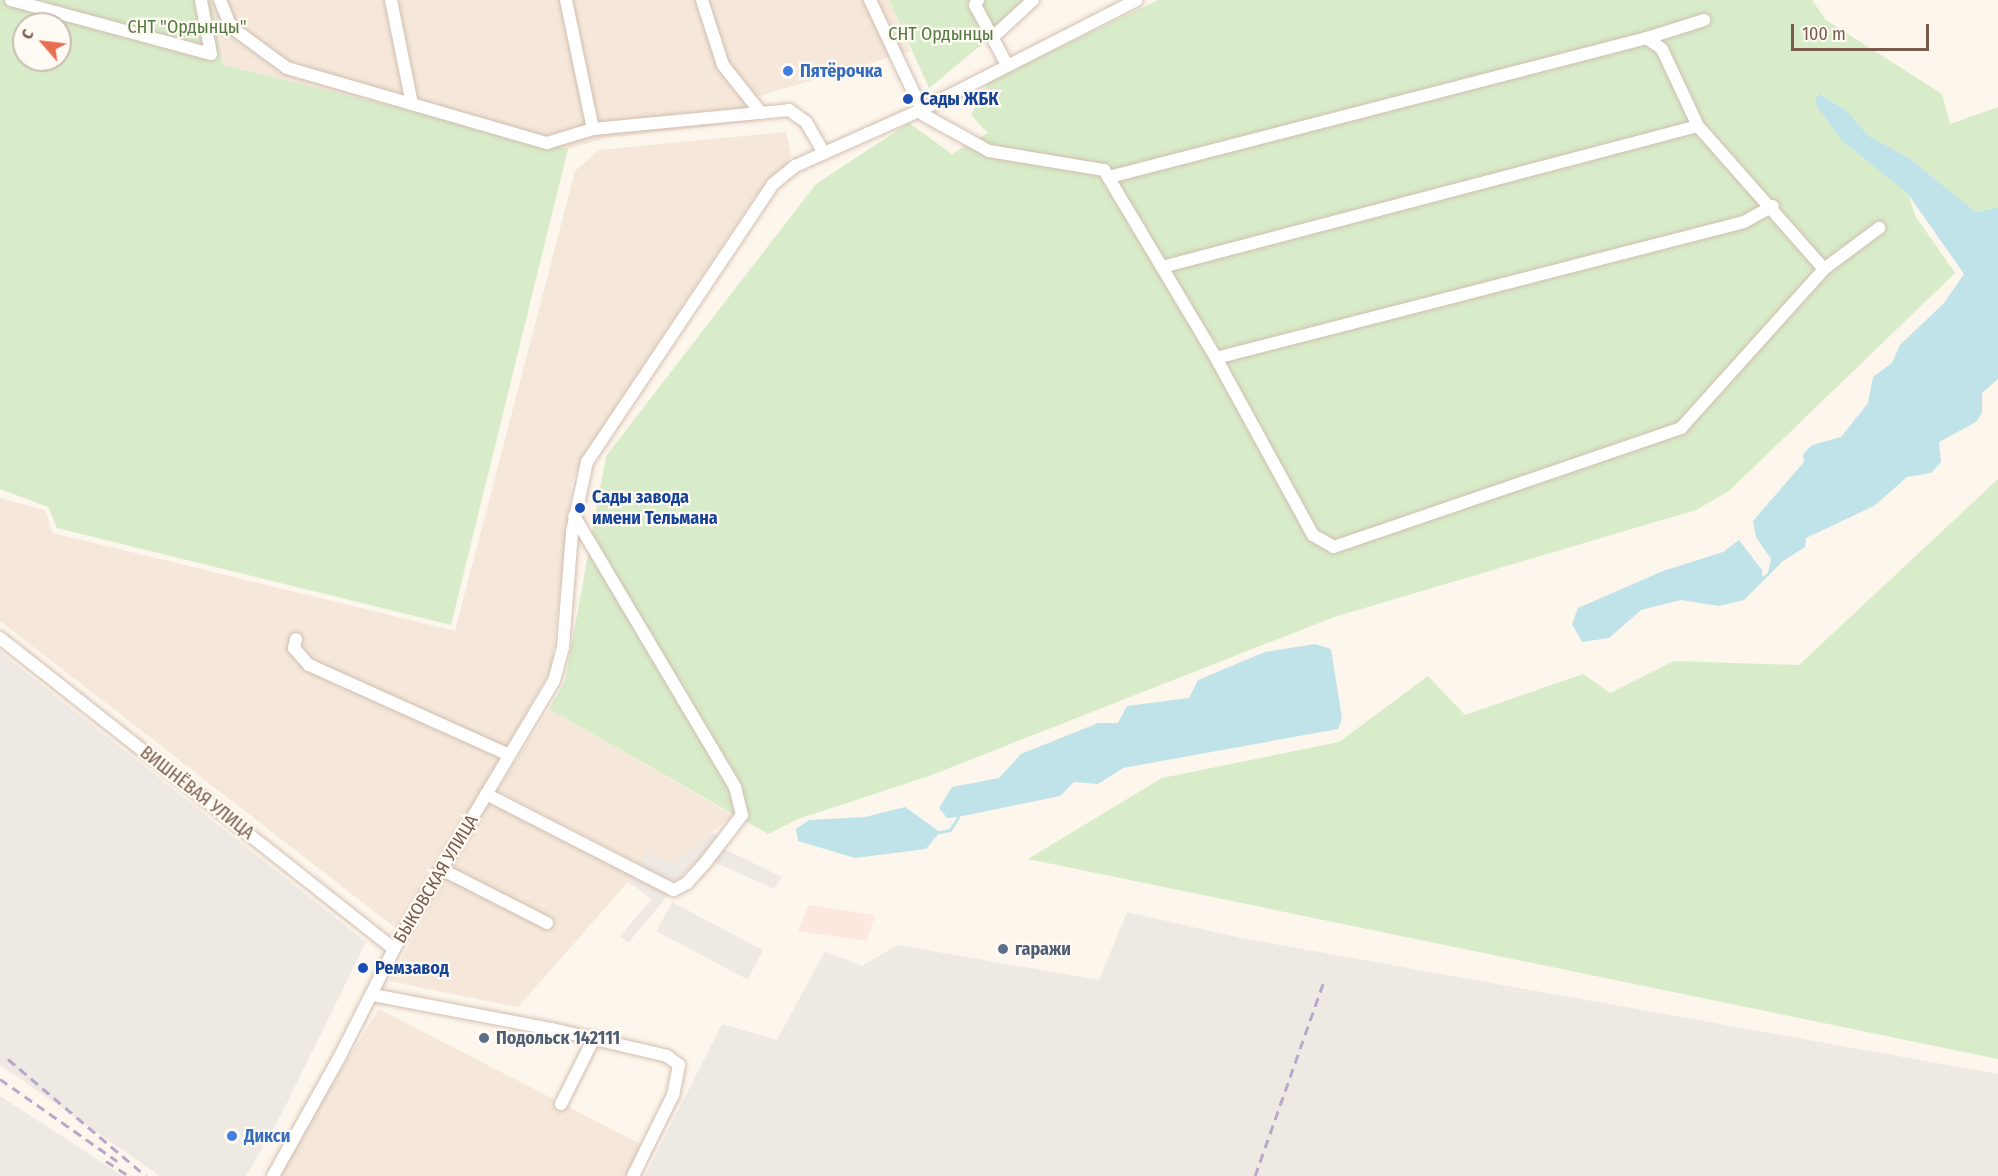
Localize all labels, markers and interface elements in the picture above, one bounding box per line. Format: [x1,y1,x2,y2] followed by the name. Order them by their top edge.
[12,12,72,72] north arrow
[1794,12,1932,50] scale bar
[127,16,247,38] park label: СНТ "Ордынцы"
[888,23,994,45] park label: СНТ Ордынцы
[1802,23,1846,45] text: 100 m
[17,26,38,42] text: С
[800,60,882,82] place label: Пятёрочка
[781,64,795,78] marker: Пятёрочка
[920,88,998,110] place label: Сады ЖБК
[901,92,915,106] marker: Сады ЖБК
[592,487,718,530] place label: Сады завода имени Тельмана
[573,501,587,515] marker: Сады завода имени Тельмана
[136,742,258,844] street label: ВИШНЁВАЯ УЛИЦА
[389,811,483,947] street label: БЫКОВСКАЯ УЛИЦА
[1015,938,1071,960] place label: гаражи
[996,942,1010,956] marker: гаражи
[375,957,449,979] place label: Ремзавод
[356,961,370,975] marker: Ремзавод
[496,1027,620,1049] place label: Подольск 142111
[477,1031,491,1045] marker: Подольск 142111
[244,1125,290,1147] place label: Дикси
[225,1129,239,1143] marker: Дикси

